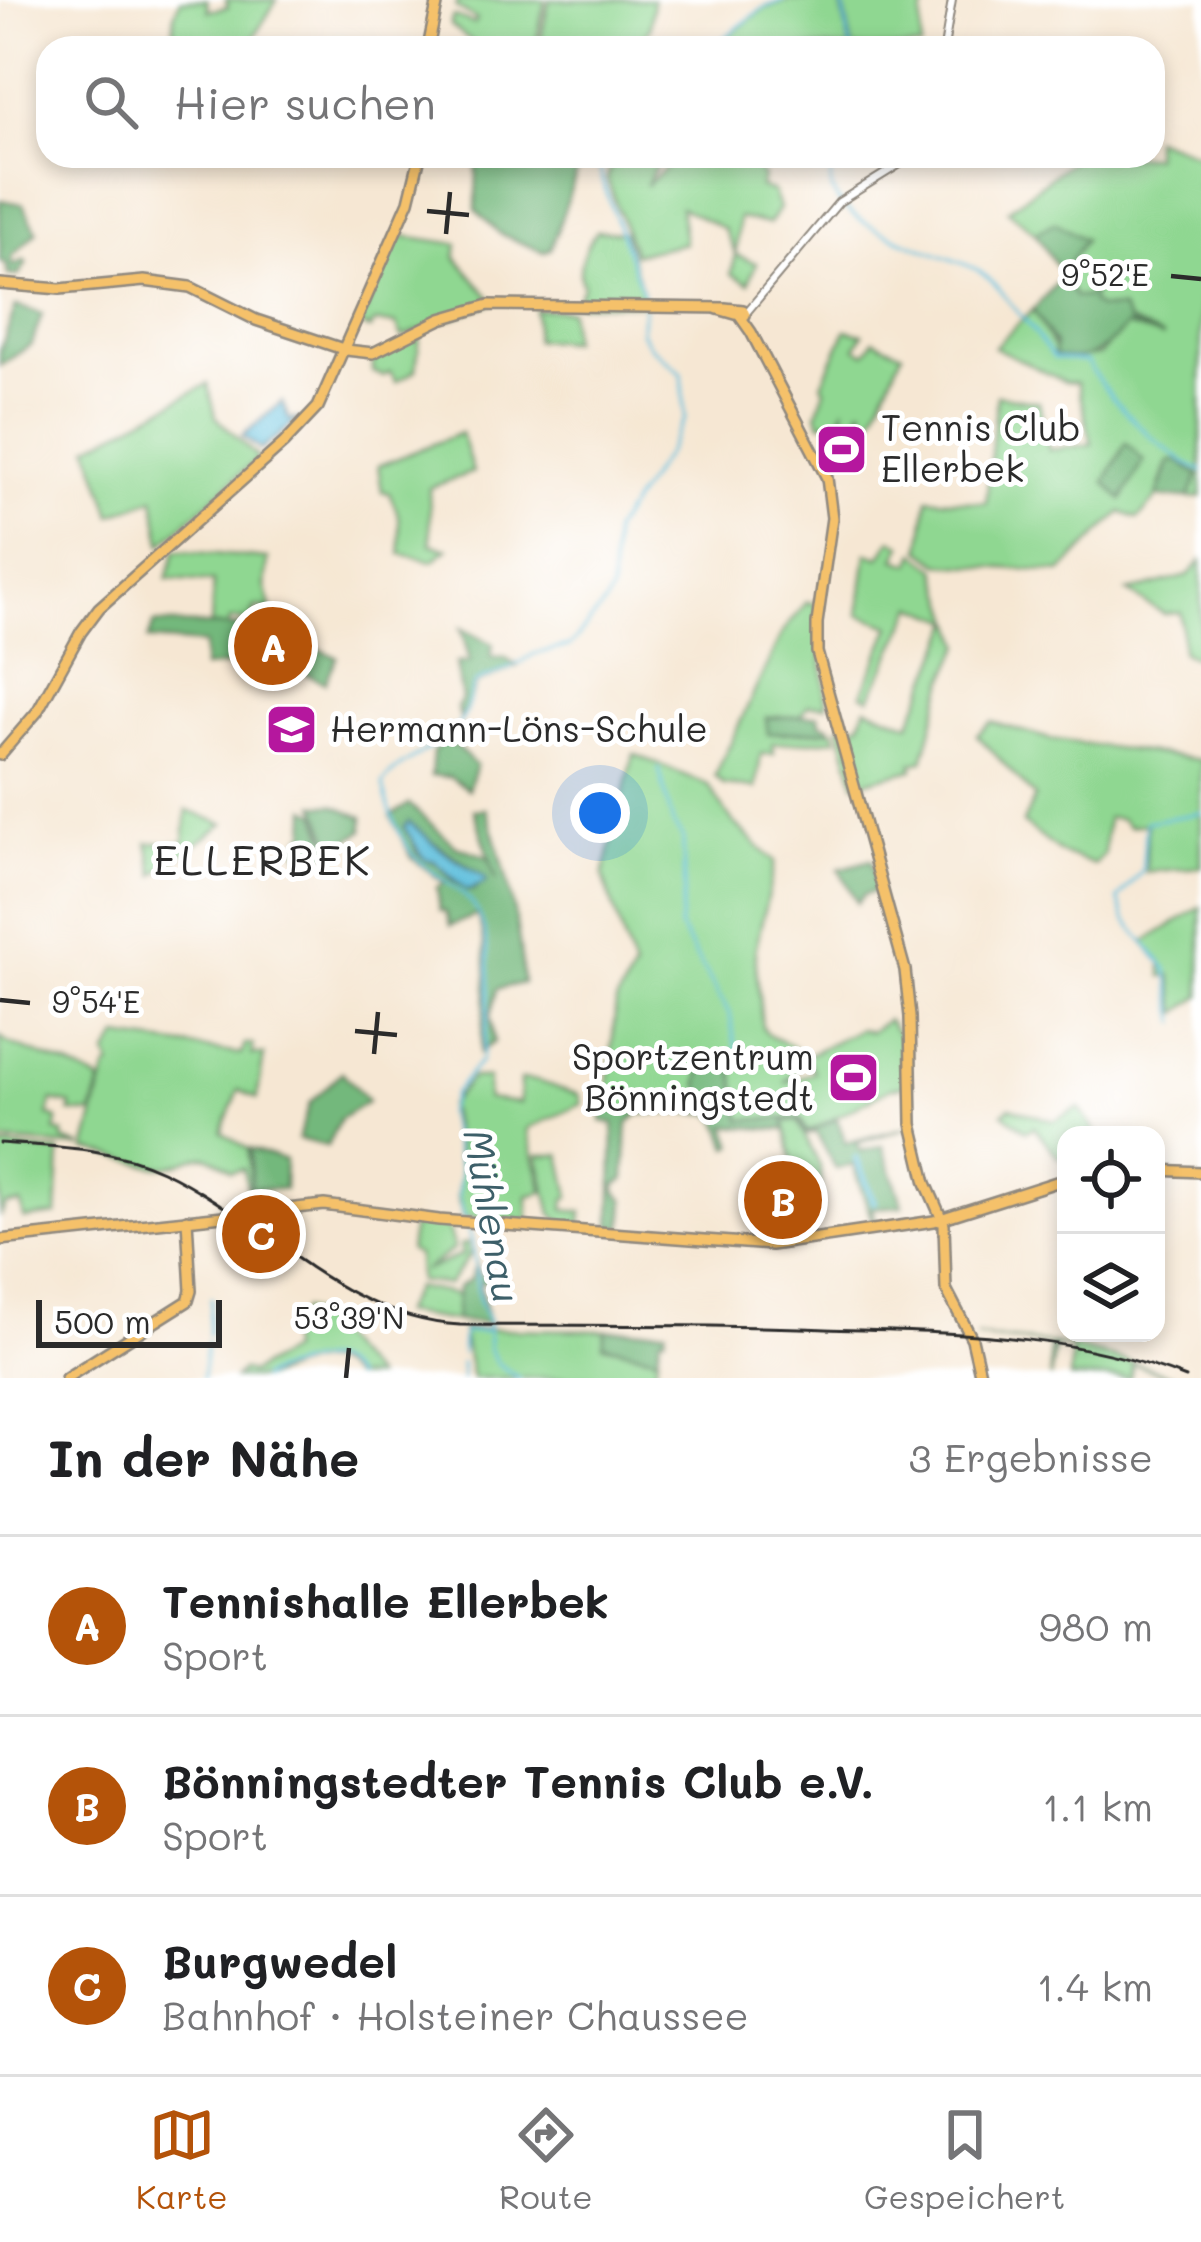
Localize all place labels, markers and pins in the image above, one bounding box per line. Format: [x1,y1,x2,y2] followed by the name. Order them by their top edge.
[881,403,1081,491] place label: Tennis Club Ellerbek
[814,421,870,477] sports icon: Tennis Club Ellerbek
[234,601,312,691] pin: A
[263,701,319,757] school or university icon: Hermann-Löns-Schule
[330,704,708,751] place label: Hermann-Löns-Schule
[572,1032,814,1120] place label: Sportzentrum Bönningstedt
[825,1050,881,1106] sports icon: Sportzentrum Bönningstedt
[744,1155,822,1245] pin: B
[222,1189,300,1279] pin: C

